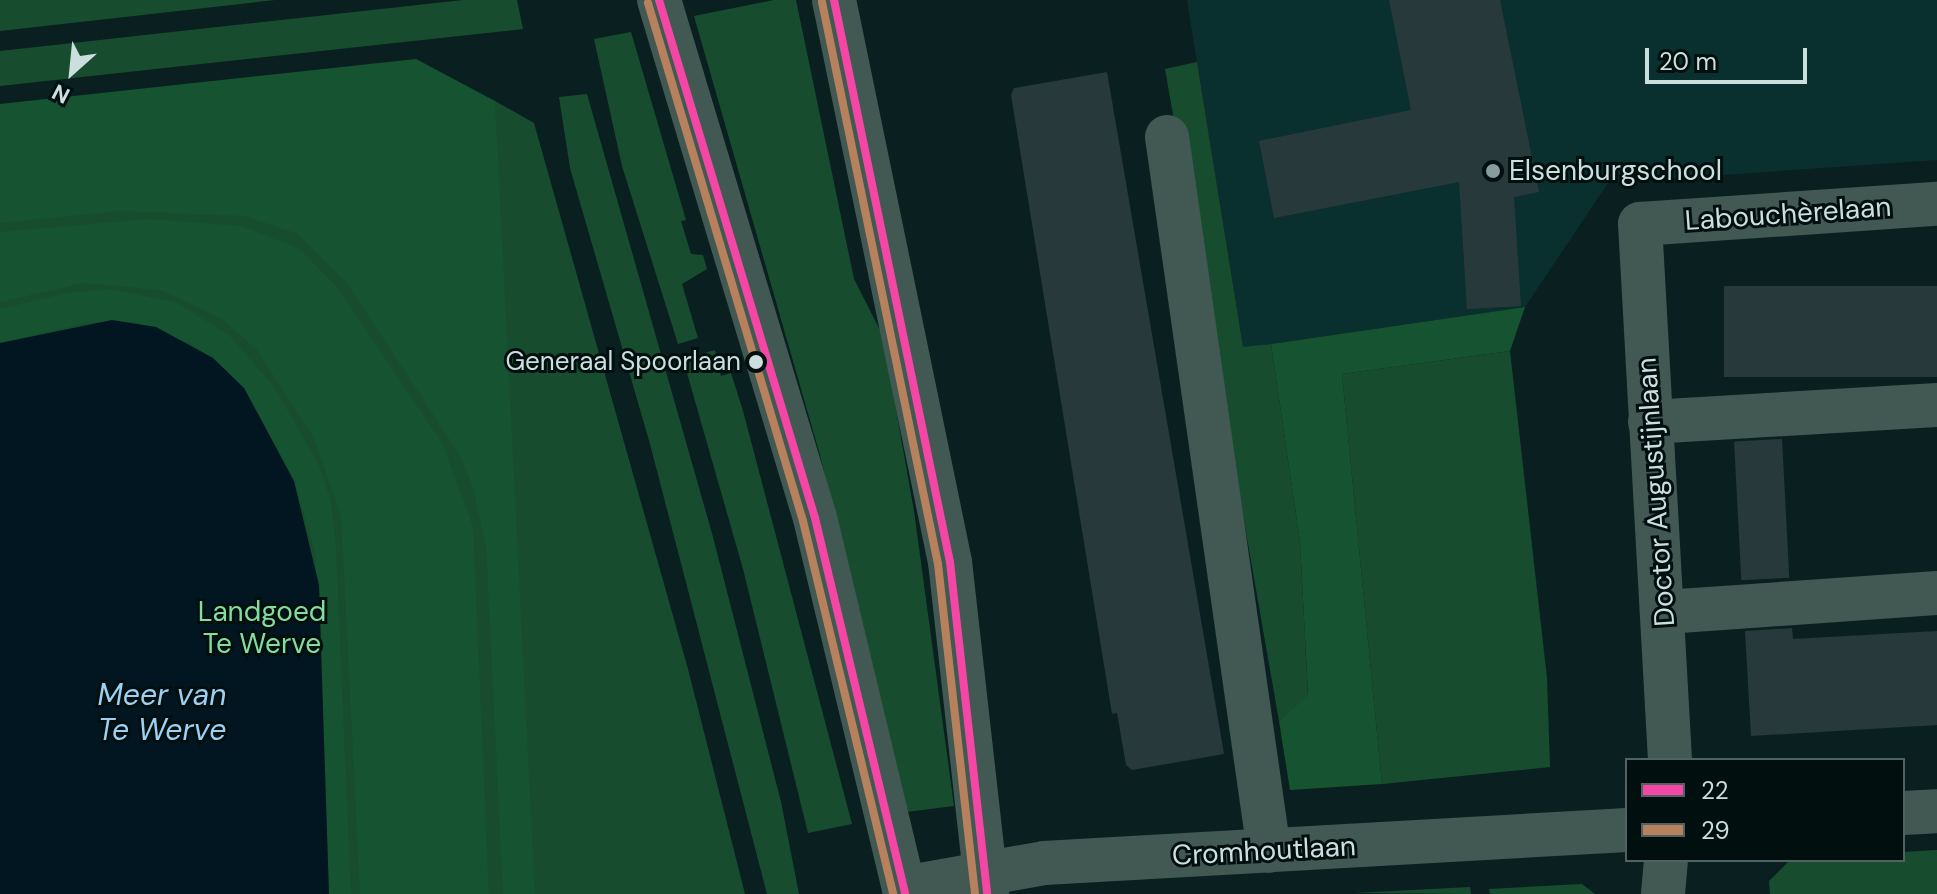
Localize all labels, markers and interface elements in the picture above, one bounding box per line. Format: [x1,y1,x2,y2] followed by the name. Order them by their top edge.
[32,32,112,112] north arrow
[1649,32,1811,82] scale bar
[1659,46,1717,77] text: 20 m
[47,77,75,110] text: N
[1509,154,1722,188] place label: Elsenburgschool
[1484,162,1502,180] marker: Elsenburgschool
[1684,190,1892,238] street label: Labouchèrelaan
[505,346,741,378] place label: Generaal Spoorlaan
[748,354,764,370] marker: Generaal Spoorlaan
[1630,357,1682,627] street label: Doctor Augustijnlaan
[198,595,326,661] park label: Landgoed Te Werve
[98,677,226,748] water label: Meer van Te Werve
[1625,758,1905,862] legend
[1701,775,1729,806] text: 22
[1701,815,1730,846] text: 29
[1171,829,1357,873] street label: Cromhoutlaan

